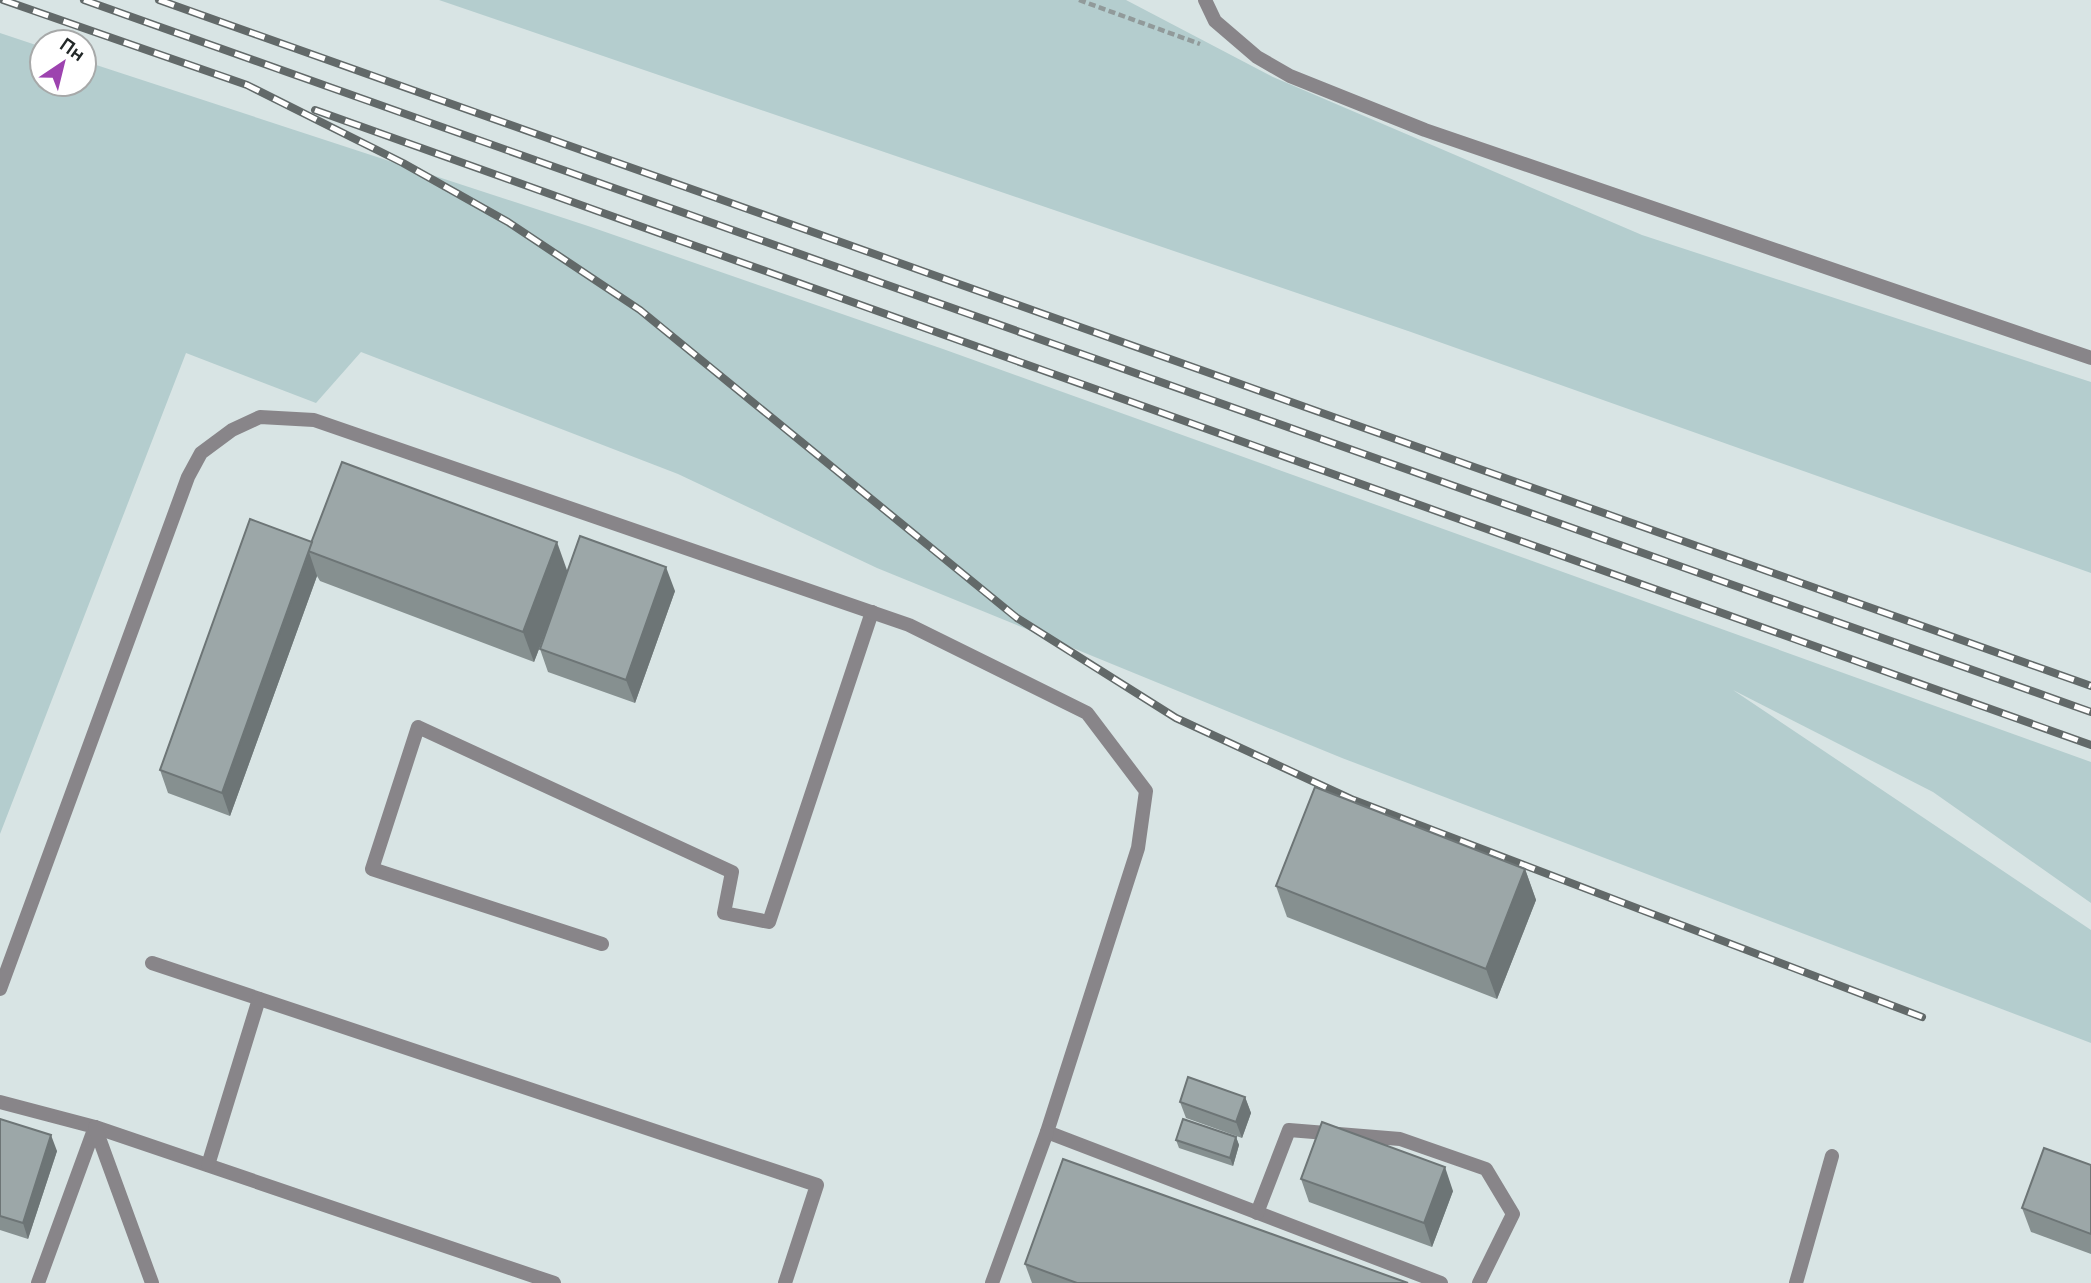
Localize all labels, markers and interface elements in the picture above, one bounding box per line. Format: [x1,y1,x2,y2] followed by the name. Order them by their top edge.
[28,28,98,98] north arrow
[54,34,89,68] text: Пн

